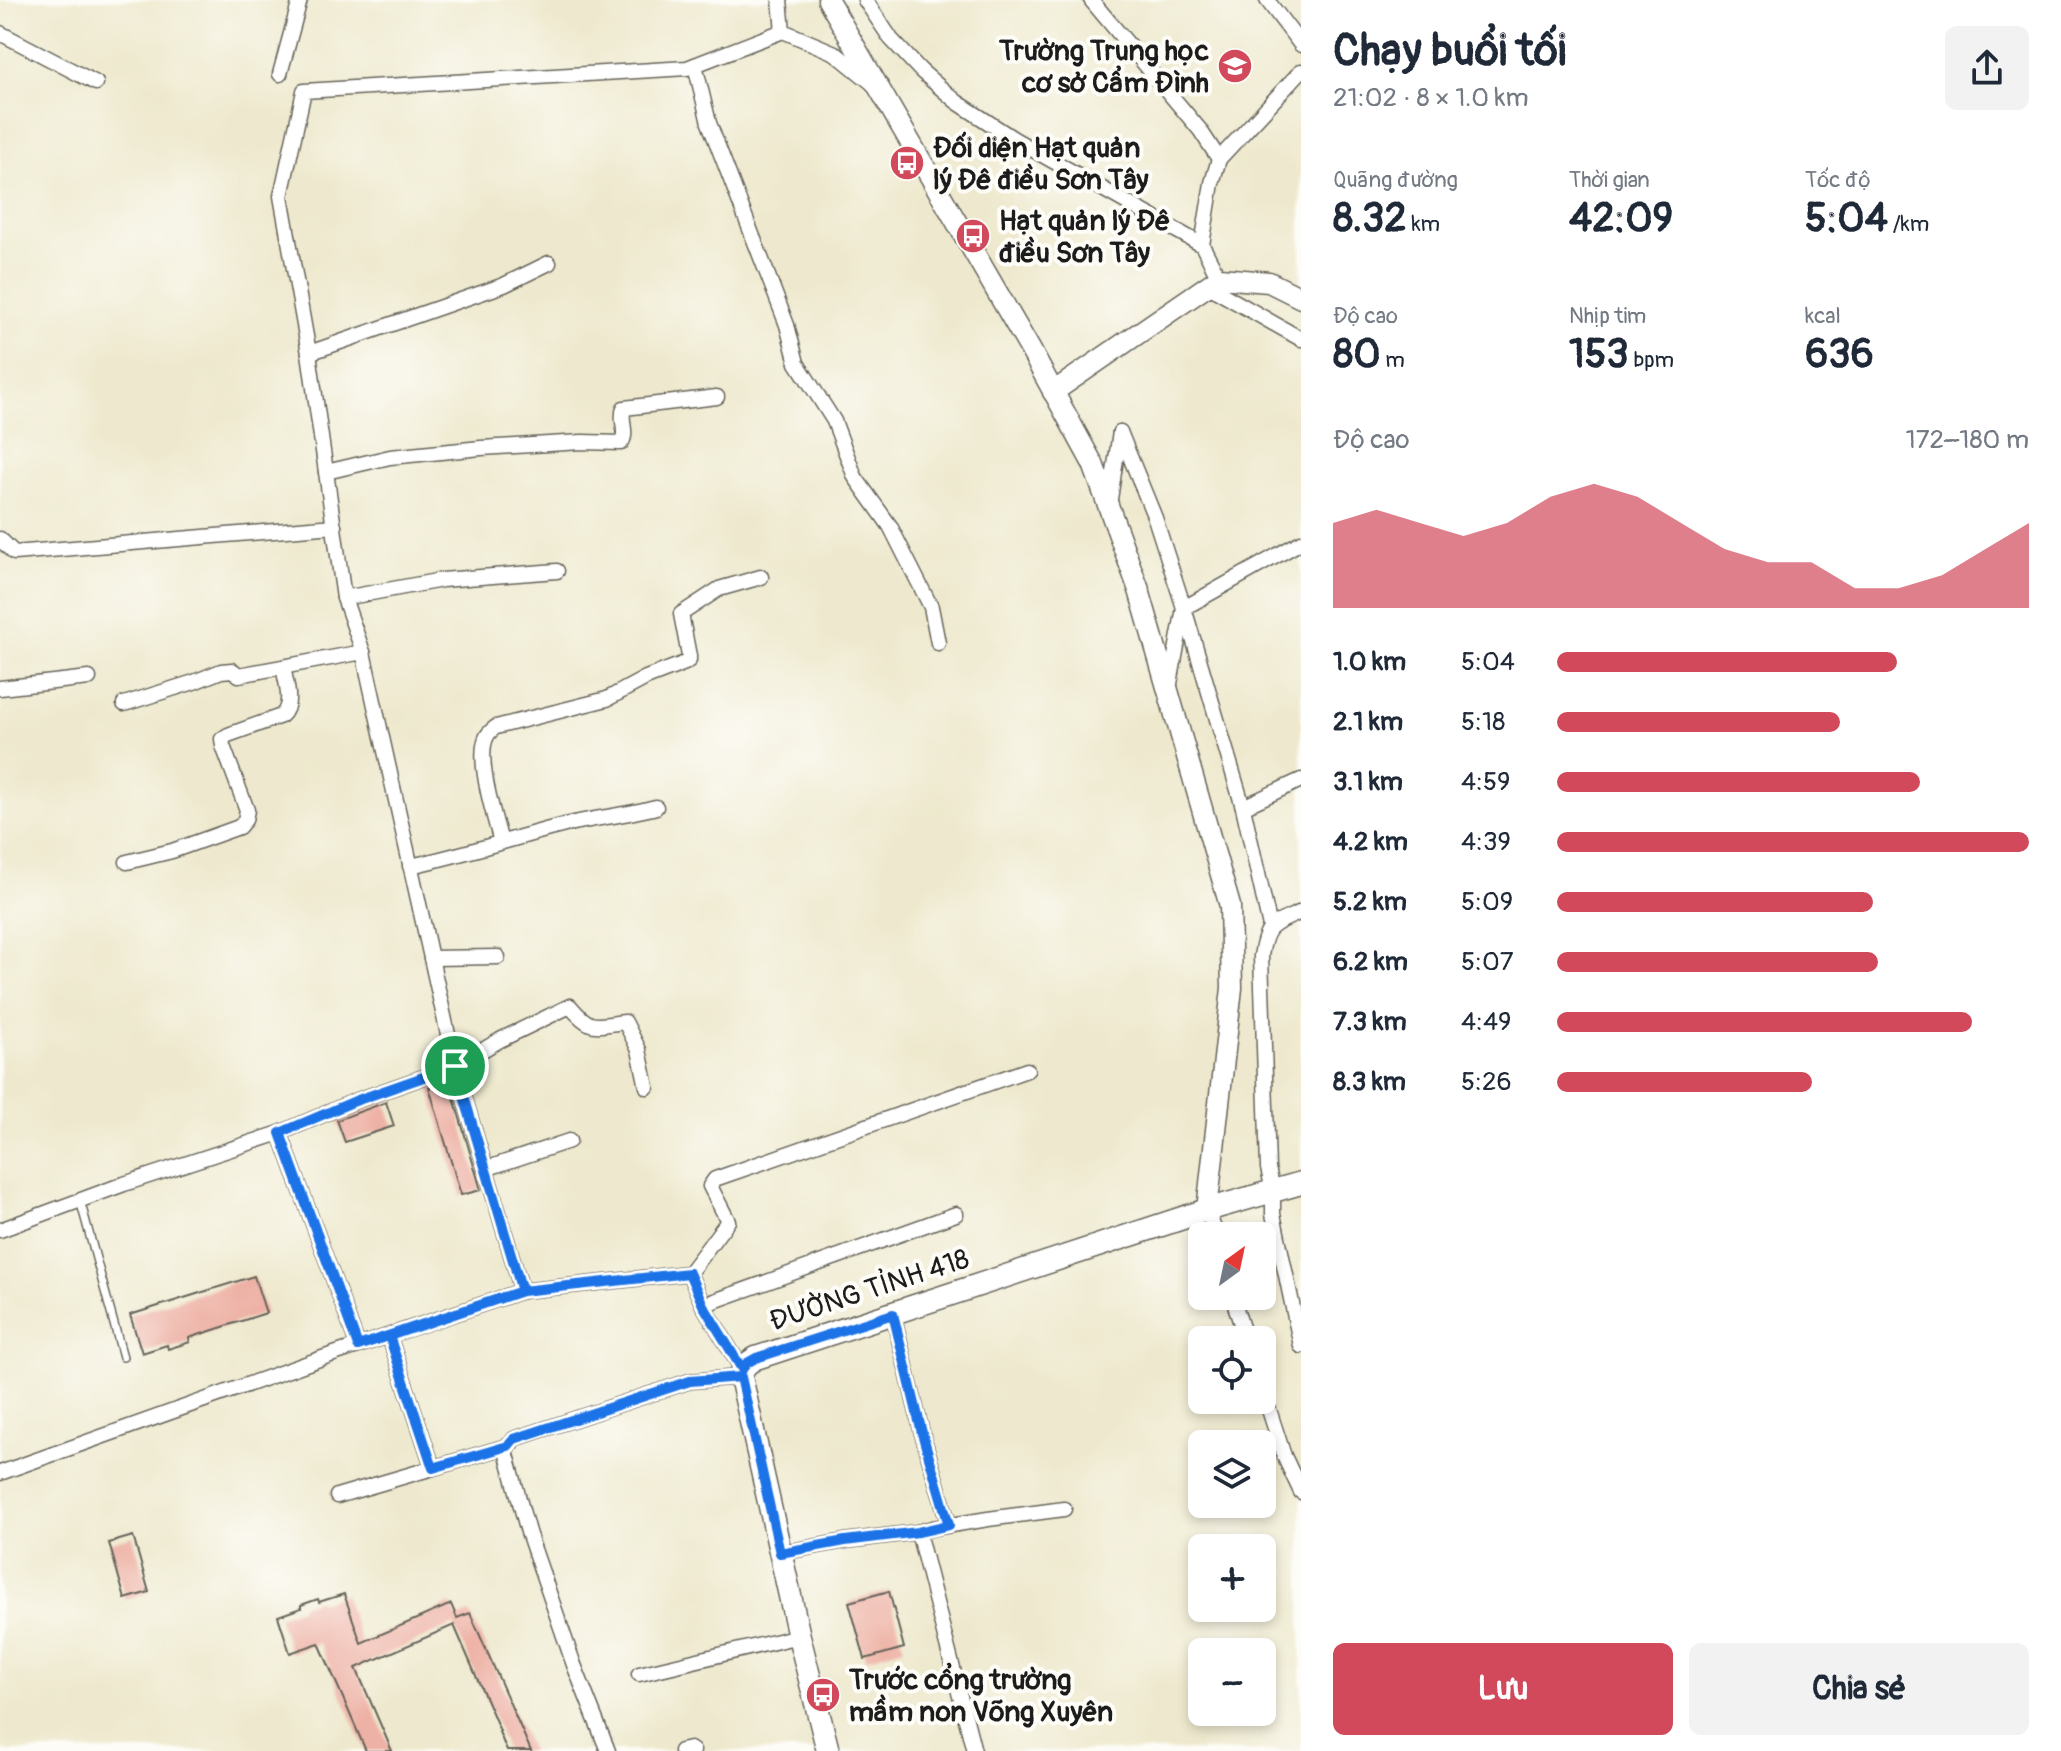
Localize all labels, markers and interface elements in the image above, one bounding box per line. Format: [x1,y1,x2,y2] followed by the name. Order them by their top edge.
[1333,24,1566,79] text: Chạy buổi tối
[1945,26,2029,110] button: share
[998,34,1209,101] place label: Trường Trung học cơ sở Cẩm Đình
[1216,47,1254,85] school or university icon: Trường Trung học cơ sở Cẩm Đình
[1333,82,1529,114] text: 21:02 · 8 × 1.0 km
[933,131,1149,198] place label: Đối diện Hạt quản lý Đê điều Sơn Tây
[888,144,926,182] bus stop icon: Đối diện Hạt quản lý Đê điều Sơn Tây
[1333,166,1458,194] text: Quãng đường
[1569,166,1650,194] text: Thời gian
[1805,166,1870,194] text: Tốc độ
[1333,194,1407,243] text: 8.32
[1569,194,1673,243] text: 42:09
[1805,194,1888,243] text: 5:04
[999,204,1170,271] place label: Hạt quản lý Đê điều Sơn Tây
[1407,210,1440,238] text: km
[1888,210,1929,238] text: /km
[954,217,992,255] bus stop icon: Hạt quản lý Đê điều Sơn Tây
[1333,302,1398,330] text: Độ cao
[1569,302,1646,330] text: Nhịp tim
[1805,302,1841,330] text: kcal
[1333,330,1380,379] text: 80
[1569,330,1629,379] text: 153
[1805,330,1874,379] text: 636
[1380,346,1405,374] text: m
[1629,346,1674,374] text: bpm
[1333,424,1410,456] text: Độ cao
[1905,424,2029,456] text: 172–180 m
[1333,646,1406,678] text: 1.0 km
[1461,646,1515,678] text: 5:04
[1333,706,1403,738] text: 2.1 km
[1461,706,1505,738] text: 5:18
[1333,766,1403,798] text: 3.1 km
[1461,766,1511,798] text: 4:59
[1333,826,1408,858] text: 4.2 km
[1461,826,1511,858] text: 4:39
[1333,886,1407,918] text: 5.2 km
[1461,886,1513,918] text: 5:09
[1333,946,1408,978] text: 6.2 km
[1461,946,1514,978] text: 5:07
[1333,1006,1407,1038] text: 7.3 km
[1461,1006,1512,1038] text: 4:49
[421,1032,489,1100] pin
[433,1044,477,1088] icon: arrive
[1333,1066,1406,1098] text: 8.3 km
[1461,1066,1512,1098] text: 5:26
[1188,1222,1276,1310] north arrow
[1188,1222,1276,1726] map controls
[765,1242,974,1339] street label: ĐƯỜNG TỈNH 418
[1188,1326,1276,1414] button: locate
[1188,1430,1276,1518] button: layers
[1188,1534,1276,1622] button: +
[1188,1638,1276,1726] button: −
[1333,1643,1673,1735] button: Lưu
[1689,1643,2029,1735] button: Chia sẻ
[848,1662,1113,1730] place label: Trước cổng trường mầm non Võng Xuyên
[804,1676,842,1714] bus stop icon: Trước cổng trường mầm non Võng Xuyên

